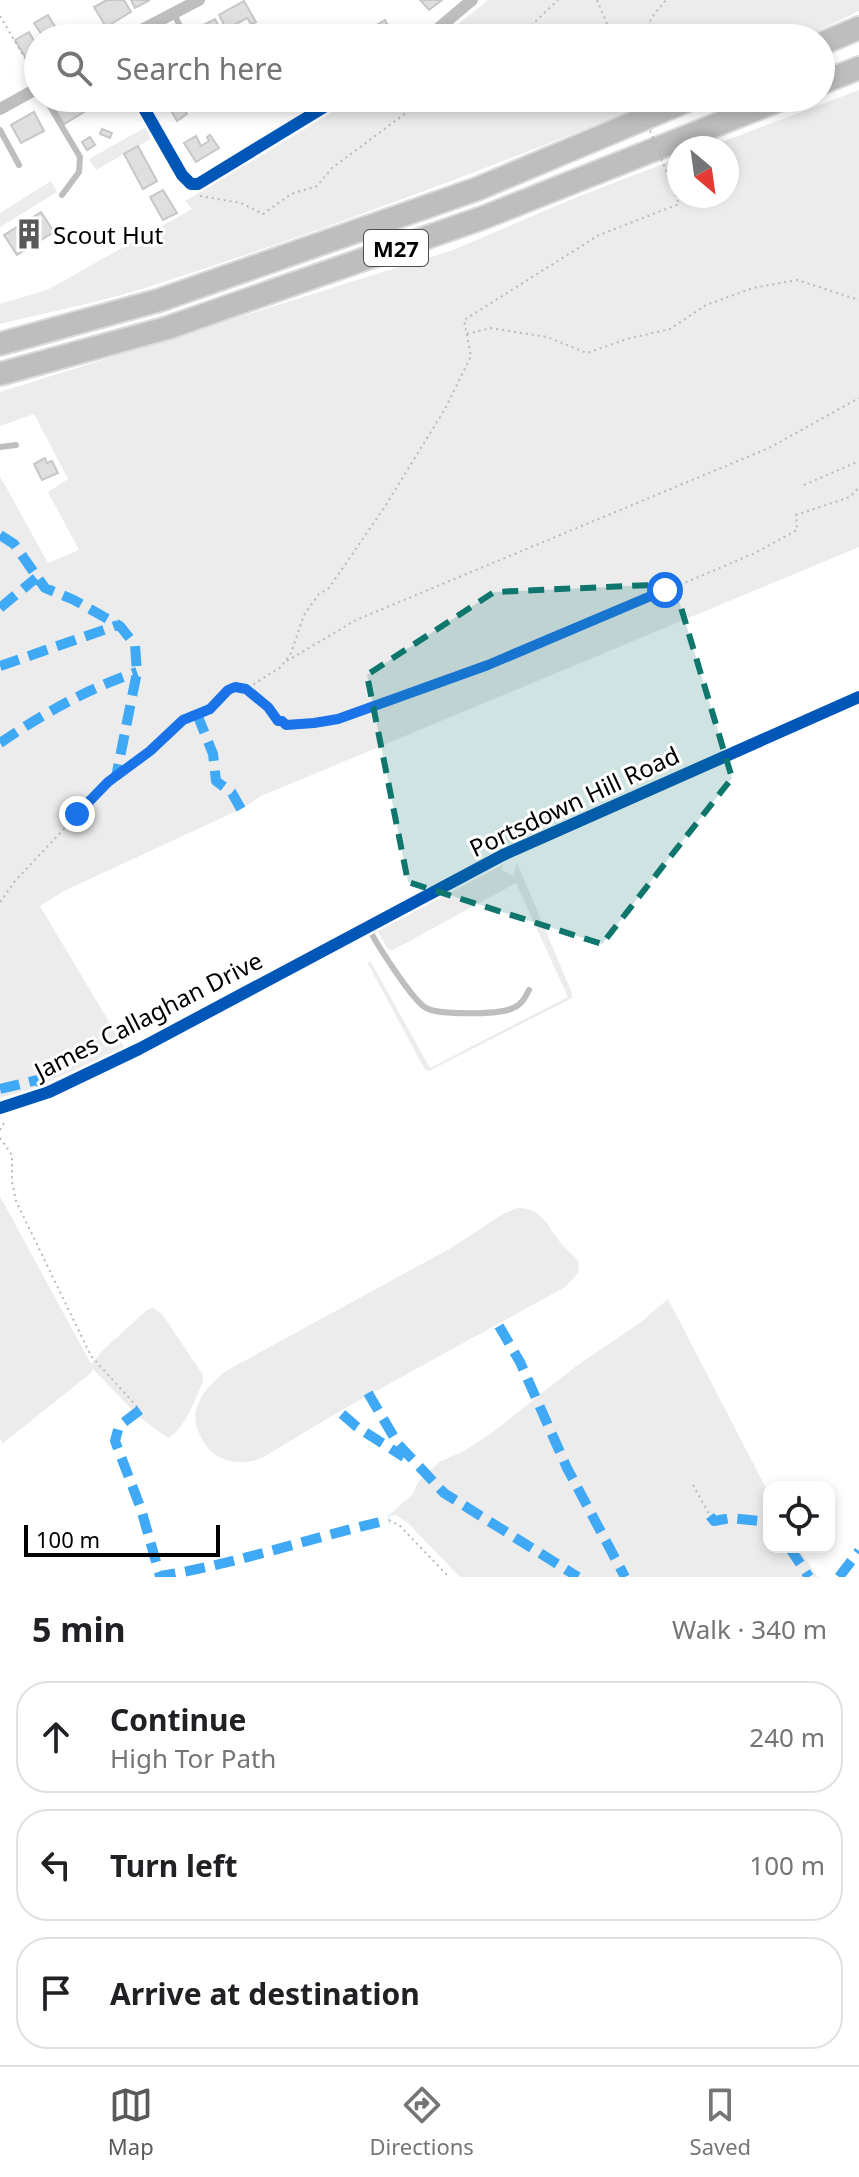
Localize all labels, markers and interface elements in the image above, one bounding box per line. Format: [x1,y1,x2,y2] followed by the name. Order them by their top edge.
[24,24,835,112] search box
[52,46,96,90] icon: search
[116,48,283,89] text: Search here
[667,136,739,208] north arrow
[12,217,46,251] building icon: Scout Hut
[53,218,164,251] place label: Scout Hut
[364,230,428,266] road number: M27
[647,572,683,608] route start
[464,738,684,864] street label: Portsdown Hill Road
[59,796,95,832] route end
[27,943,268,1088] street label: James Callaghan Drive
[763,1481,835,1553] map controls
[763,1481,835,1553] button: locate
[24,1521,220,1557] scale bar
[36,1524,100,1554] text: 100 m
[32,1606,126,1652] text: 5 min
[672,1611,827,1647] text: Walk · 340 m
[110,1699,246,1740] text: Continue
[34,1715,78,1759] icon: ahead
[749,1719,825,1755] text: 240 m
[110,1740,276,1776] text: High Tor Path
[34,1843,78,1887] icon: left
[110,1845,238,1886] text: Turn left
[749,1847,825,1883] text: 100 m
[34,1971,78,2015] icon: arrive
[110,1973,420,2014] text: Arrive at destination
[108,2083,154,2161] tab: Map
[369,2083,474,2161] tab: Directions
[690,2083,751,2161] tab: Saved

